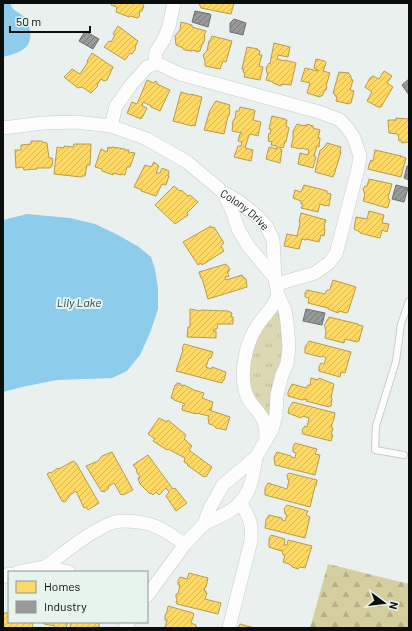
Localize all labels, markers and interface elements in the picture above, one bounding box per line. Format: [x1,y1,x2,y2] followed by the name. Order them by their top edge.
[10,8,90,34] scale bar
[16,14,41,28] text: 50 m
[219,186,273,232] street label: Colony Drive
[57,295,101,309] water label: Lily Lake
[8,571,148,623] legend
[44,579,81,593] text: Homes
[364,583,404,623] north arrow
[44,599,87,613] text: Industry
[387,600,401,611] text: N

